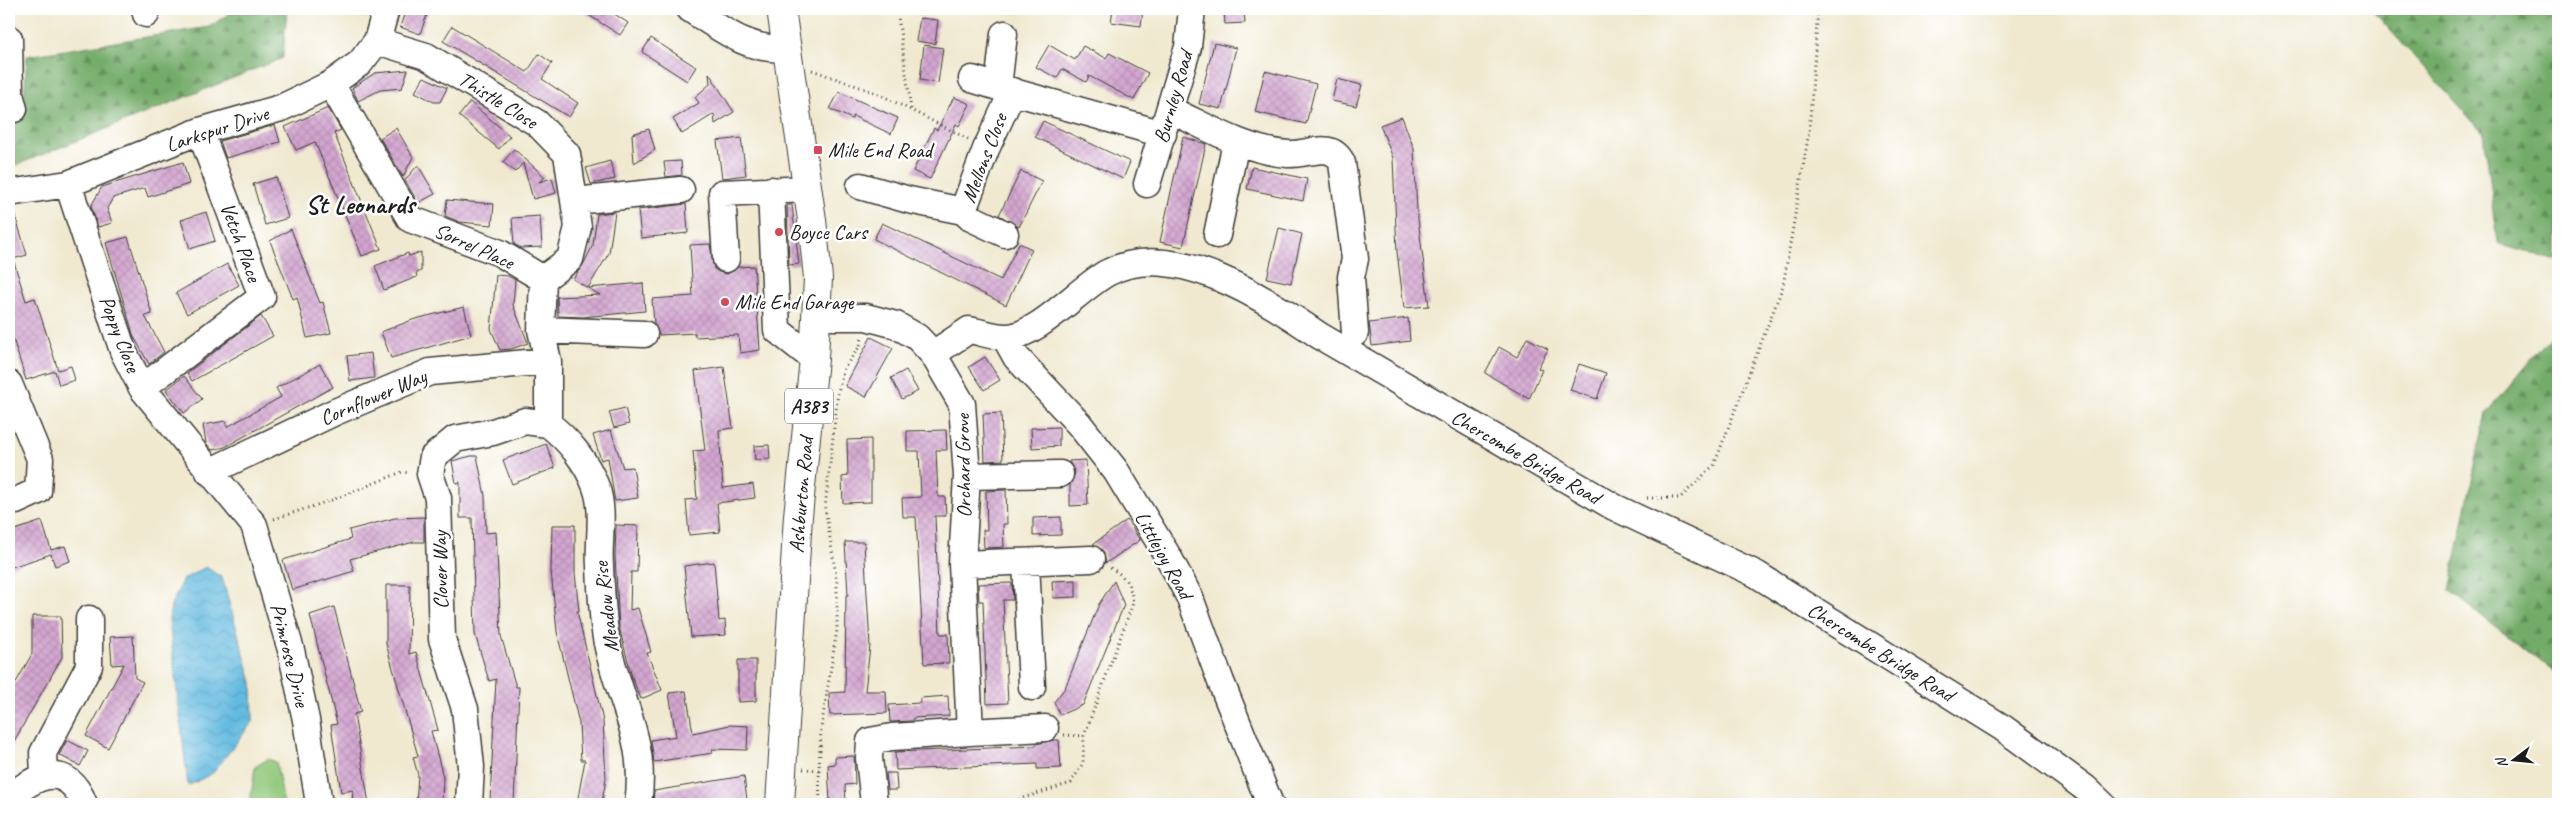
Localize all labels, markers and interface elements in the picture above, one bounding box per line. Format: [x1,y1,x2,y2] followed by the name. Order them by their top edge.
[1148,45,1200,146] street label: Burnley Road
[454,66,544,136] street label: Thistle Close
[162,100,274,158] street label: Larkspur Drive
[955,108,1014,206] street label: Mellons Close
[828,137,936,163] place label: Mile End Road
[812,144,824,156] marker: Mile End Road
[305,188,417,221] district label: St Leonards
[215,199,268,286] street label: Vetch Place
[430,217,520,276] street label: Sorrel Place
[789,219,869,245] place label: Boyce Cars
[773,226,785,238] marker: Boyce Cars
[735,289,854,315] place label: Mile End Garage
[94,292,147,377] street label: Poppy Close
[719,296,731,308] marker: Mile End Garage
[316,362,432,431] street label: Cornflower Way
[785,388,833,424] road number: A383
[1447,404,1608,512] street label: Chercombe Bridge Road
[949,413,977,518] street label: Orchard Grove
[783,432,819,554] street label: Ashburton Road
[1129,507,1200,606] street label: Littlejoy Road
[426,529,454,609] street label: Clover Way
[587,559,624,654] street label: Meadow Rise
[1803,596,1961,709] street label: Chercombe Bridge Road
[265,601,316,711] street label: Primrose Drive
[2490,736,2540,786] north arrow
[2492,755,2511,770] text: N

